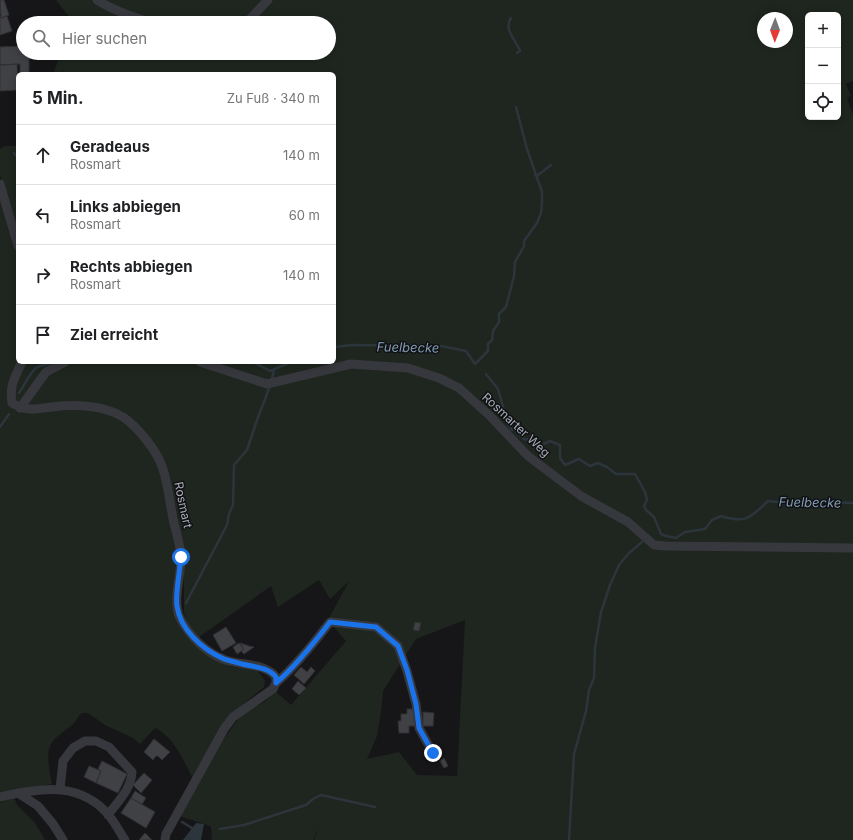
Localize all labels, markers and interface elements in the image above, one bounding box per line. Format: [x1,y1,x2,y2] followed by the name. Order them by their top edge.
[757,12,793,48] north arrow
[805,12,841,120] map controls
[805,12,841,48] button: +
[16,16,336,60] search box
[30,27,52,49] icon: search
[62,29,147,48] text: Hier suchen
[805,48,841,84] button: −
[805,84,841,120] button: locate
[32,88,84,108] text: 5 Min.
[227,90,320,106] text: Zu Fuß · 340 m
[70,137,150,156] text: Geradeaus
[32,144,54,166] icon: ahead
[283,147,320,163] text: 140 m
[70,156,121,172] text: Rosmart
[70,197,181,216] text: Links abbiegen
[32,204,54,226] icon: left
[289,207,320,223] text: 60 m
[70,216,121,232] text: Rosmart
[70,257,192,276] text: Rechts abbiegen
[32,264,54,286] icon: right
[283,267,320,283] text: 140 m
[70,276,121,292] text: Rosmart
[32,324,54,346] icon: arrive
[70,325,158,344] text: Ziel erreicht
[376,338,440,356] water label: Fuelbecke
[479,389,553,460] street label: Rosmarter Weg
[171,480,196,529] street label: Rosmart
[778,493,842,511] water label: Fuelbecke
[172,548,190,566] route start
[424,744,442,762] route end

